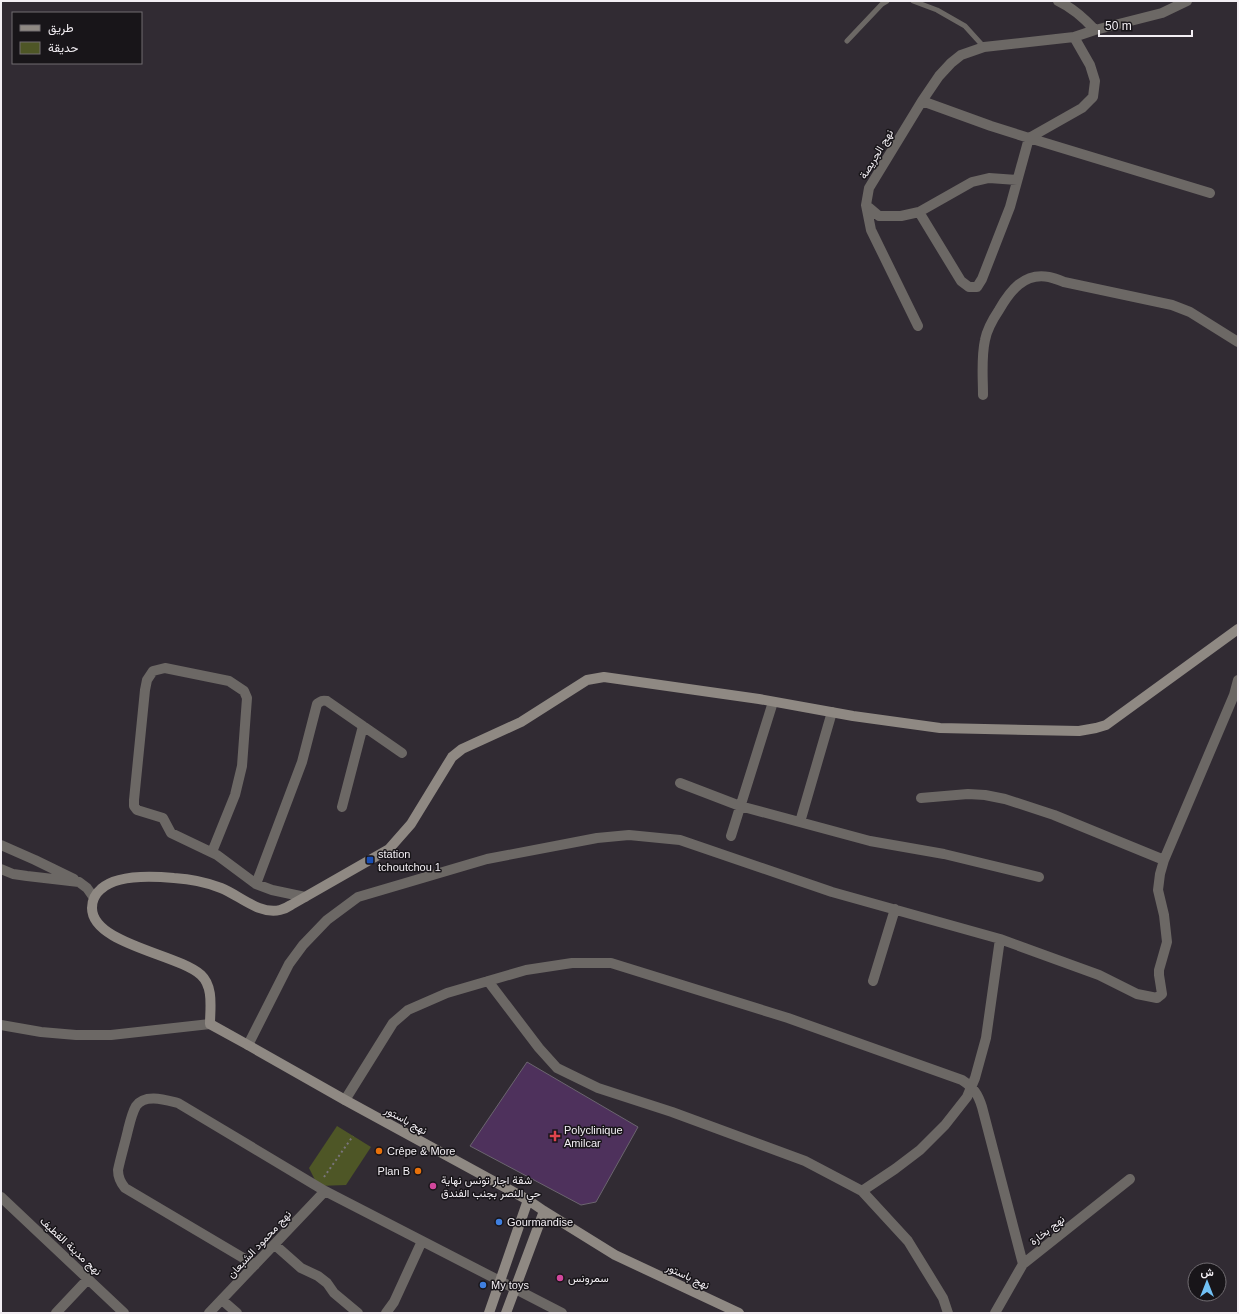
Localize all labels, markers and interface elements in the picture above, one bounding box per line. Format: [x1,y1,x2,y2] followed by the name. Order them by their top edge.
[12,12,142,64] legend
[1099,12,1192,38] scale bar
[1105,19,1132,33] text: 50 m
[48,21,74,36] text: طريق
[48,41,78,55] text: حديقة
[857,127,897,182] street label: نهج الجريصة
[378,848,441,873] place label: station tchoutchou 1
[365,855,375,865] marker: station tchoutchou 1
[381,1103,429,1138] street label: نهج باستور
[564,1124,623,1149] place label: Polyclinique Amilcar
[549,1130,561,1142] marker: Polyclinique Amilcar
[387,1145,455,1157] place label: Crêpe & More
[374,1146,384,1156] marker: Crêpe & More
[378,1165,410,1177] place label: Plan B
[413,1166,423,1176] marker: Plan B
[441,1174,541,1203] place label: شقة اجار تونس نهاية حي النصر بجنب الفندق
[428,1181,438,1191] marker: شقة اجار تونس نهاية حي النصر بجنب الفندق
[225,1208,295,1281] street label: نهج محمود الشبعان
[1027,1213,1068,1249] street label: نهج بخارة
[36,1214,104,1279] street label: نهج مدينة القطيف
[507,1216,573,1228] place label: Gourmandise
[494,1217,504,1227] marker: Gourmandise
[663,1260,712,1293] street label: نهج باستور
[1187,1262,1227,1302] north arrow
[1200,1266,1214,1279] text: ش
[568,1272,609,1285] place label: سمرونس
[555,1273,565,1283] marker: سمرونس
[491,1279,529,1291] place label: My toys
[478,1280,488,1290] marker: My toys

